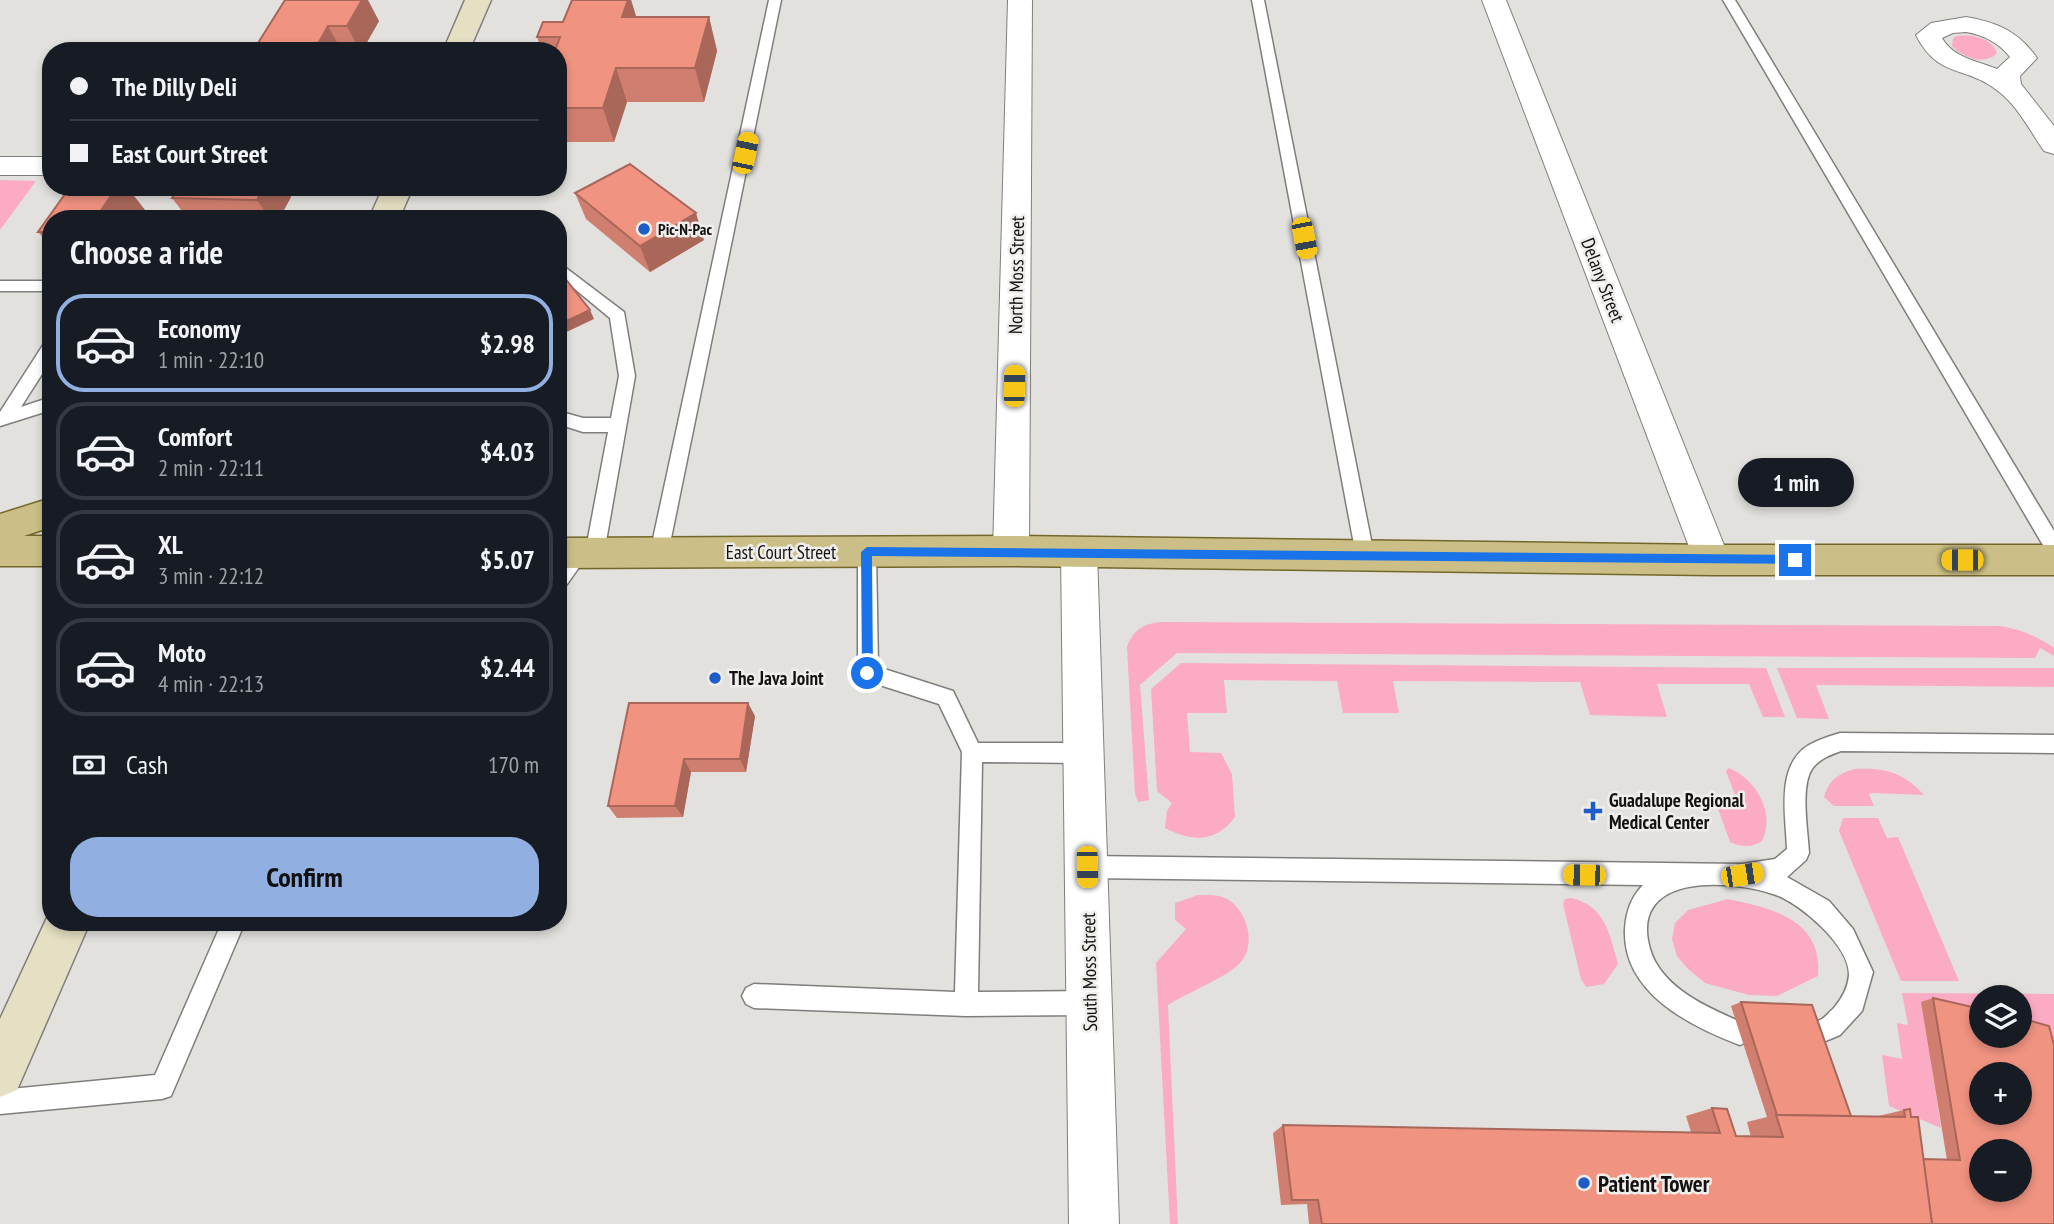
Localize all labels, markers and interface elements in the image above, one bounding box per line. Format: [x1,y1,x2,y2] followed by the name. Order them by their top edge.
[112,70,237,103] text: The Dilly Deli
[731,130,760,176] car
[112,137,267,170] text: East Court Street
[1003,215,1029,334] street label: North Moss Street
[1290,215,1319,261] car
[658,219,712,239] place label: Pic-N-Pac
[636,221,652,237] marker: Pic-N-Pac
[70,231,223,273] text: Choose a ride
[1576,235,1630,326] street label: Delany Street
[74,312,137,375] icon: car
[158,312,240,345] text: Economy
[480,327,535,360] text: $2.98
[158,345,264,374] text: 1 min · 22:10
[1004,365,1025,407] car
[74,420,137,483] icon: car
[158,420,232,453] text: Comfort
[480,435,535,468] text: $4.03
[158,453,264,482] text: 2 min · 22:11
[1737,458,1853,508] callout: 1 min
[1773,468,1819,497] text: 1 min
[74,528,137,591] icon: car
[158,528,183,561] text: XL
[726,540,837,564] street label: East Court Street
[480,543,535,576] text: $5.07
[1779,544,1811,576] route end
[1942,550,1984,571] car
[158,561,264,590] text: 3 min · 22:12
[74,636,137,699] icon: car
[158,636,206,669] text: Moto
[480,651,535,684] text: $2.44
[851,657,883,689] route start
[729,666,824,690] place label: The Java Joint
[158,669,264,698] text: 4 min · 22:13
[707,670,723,686] marker: The Java Joint
[70,746,108,784] icon: cash
[126,748,168,781] text: Cash
[488,750,539,779] text: 170 m
[1609,788,1744,834] place label: Guadalupe Regional Medical Center
[1583,801,1603,821] marker: Guadalupe Regional Medical Center
[70,837,539,917] button: Confirm
[1077,846,1098,888] car
[1720,861,1765,889] car
[1563,864,1606,886] car
[1076,912,1102,1032] street label: South Moss Street
[1969,985,2032,1202] map controls
[1969,985,2032,1048] button: layers
[1969,1062,2032,1125] button: +
[1969,1139,2032,1202] button: −
[1598,1169,1710,1198] place label: Patient Tower
[1576,1175,1592,1191] marker: Patient Tower

